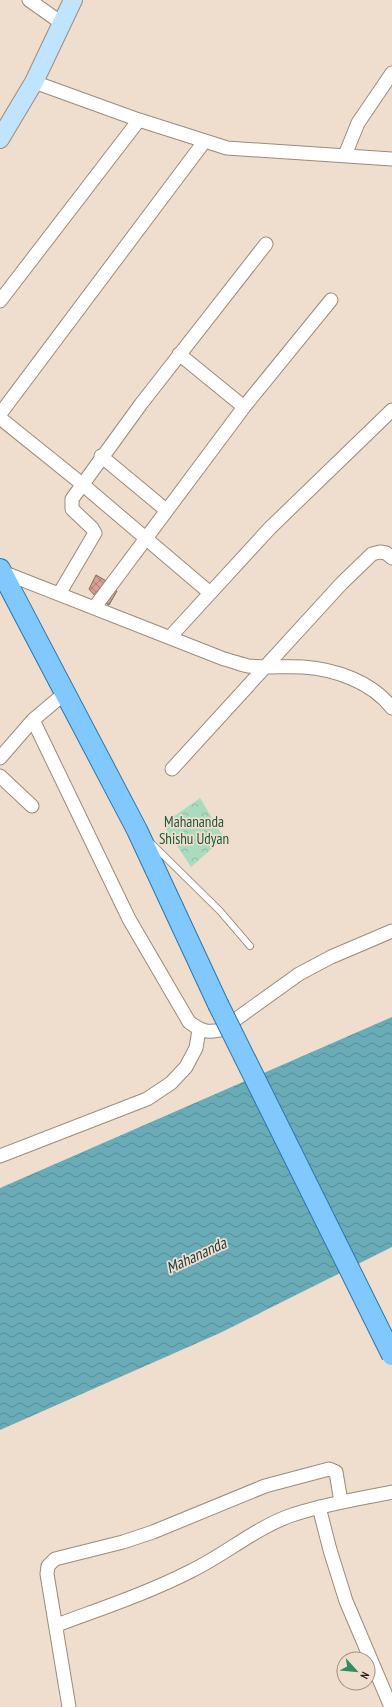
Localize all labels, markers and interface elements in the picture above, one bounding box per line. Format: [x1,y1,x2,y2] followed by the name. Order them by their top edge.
[159,812,229,848] park label: Mahananda Shishu Udyan
[163,1232,231,1278] water label: Mahananda
[336,1651,376,1691] north arrow
[357,1670,372,1681] text: N

